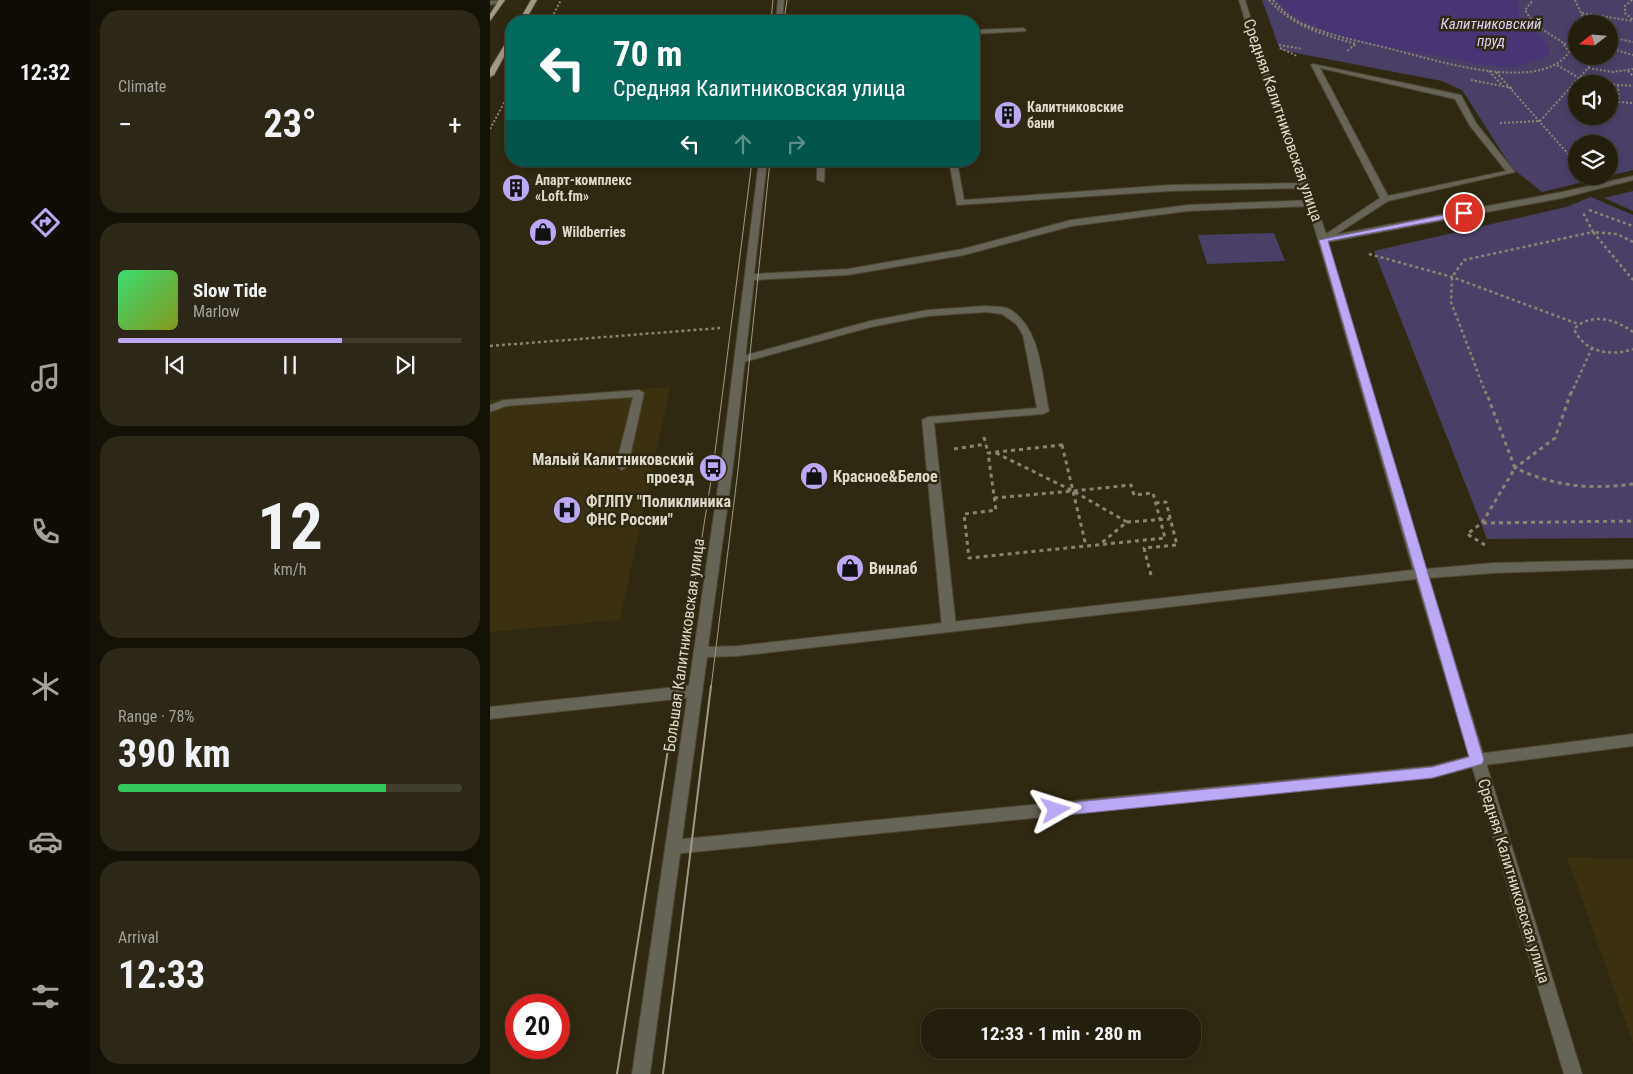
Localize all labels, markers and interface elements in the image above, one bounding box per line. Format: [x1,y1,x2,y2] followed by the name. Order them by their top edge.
[1441,15,1541,50] water label: Калитниковский пруд
[1568,15,1618,65] north arrow
[1568,15,1618,185] map controls
[1239,16,1327,224] street label: Средняя Калитниковская улица
[613,34,682,75] text: 70 m
[530,35,595,100] icon: left
[20,60,70,85] text: 12:32
[1568,75,1618,125] button: sound
[613,76,906,101] text: Средняя Калитниковская улица
[118,77,166,96] text: Climate
[1027,99,1124,131] place label: Калитниковские бани
[993,100,1023,130] building icon: Калитниковские бани
[263,102,317,146] text: 23°
[118,108,132,141] text: −
[448,108,462,141] text: +
[676,130,704,158] icon: left
[729,130,757,158] icon: ahead
[782,130,810,158] icon: right
[1568,135,1618,185] button: layers
[535,172,632,204] place label: Апарт-комплекс «Loft.fm»
[501,173,531,203] building icon: Апарт-комплекс «Loft.fm»
[1443,192,1485,234] pin
[1450,199,1478,227] icon: arrive
[28,205,63,240] icon: directions
[528,217,558,247] shop icon: Wildberries
[562,224,626,240] place label: Wildberries
[193,279,267,302] text: Slow Tide
[193,302,240,321] text: Marlow
[161,351,189,379] icon: previous
[276,351,304,379] icon: pause
[391,351,419,379] icon: next
[28,360,63,395] icon: music
[532,450,694,487] place label: Малый Калитниковский проезд
[698,453,728,483] bus stop icon: Малый Калитниковский проезд
[799,461,829,491] shop icon: Красное&Белое
[833,467,938,486] place label: Красное&Белое
[257,489,323,565] text: 12
[586,492,732,529] place label: ФГЛПУ "Поликлиника ФНС России"
[552,495,582,525] hospital icon: ФГЛПУ "Поликлиника ФНС России"
[28,514,63,549] icon: phone
[660,537,708,753] street label: Большая Калитниковская улица
[835,553,865,583] shop icon: Винлаб
[869,559,918,578] place label: Винлаб
[274,560,306,579] text: km/h
[28,669,63,704] icon: climate
[118,707,194,726] text: Range · 78%
[118,732,231,776] text: 390 km
[1474,776,1554,986] street label: Средняя Калитниковская улица
[1029,783,1081,835] position arrow
[28,824,63,859] icon: car
[118,928,159,947] text: Arrival
[118,953,205,997] text: 12:33
[28,979,63,1014] icon: filters
[505,994,570,1059] speed limit sign: 20
[980,1022,1142,1045] text: 12:33 · 1 min · 280 m

